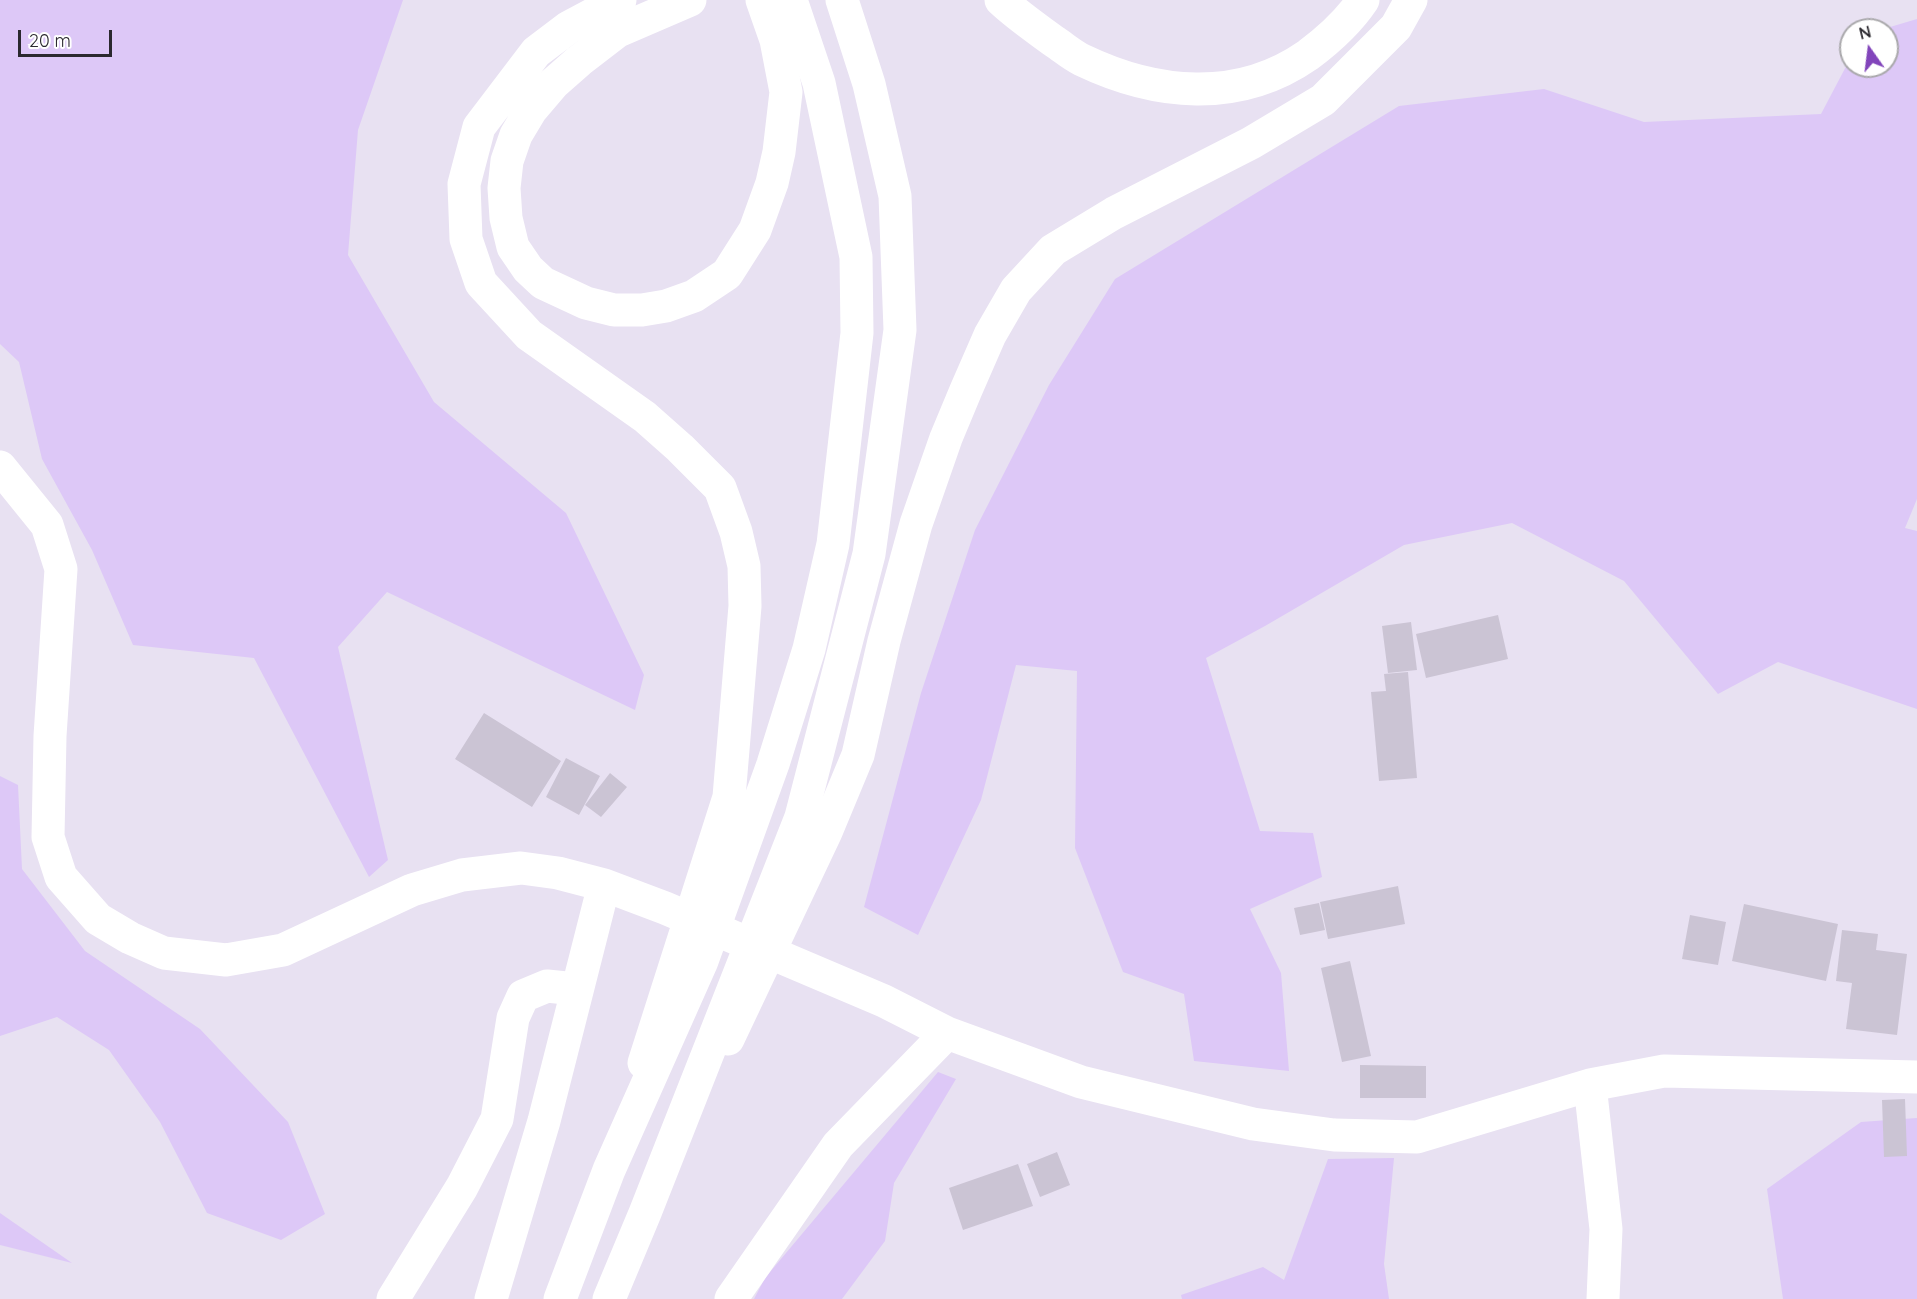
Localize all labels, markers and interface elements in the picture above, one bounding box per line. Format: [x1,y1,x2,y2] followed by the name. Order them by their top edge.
[21,18,116,56] scale bar
[1839,18,1899,78] north arrow
[1857,21,1873,44] text: N
[29,29,71,52] text: 20 m

